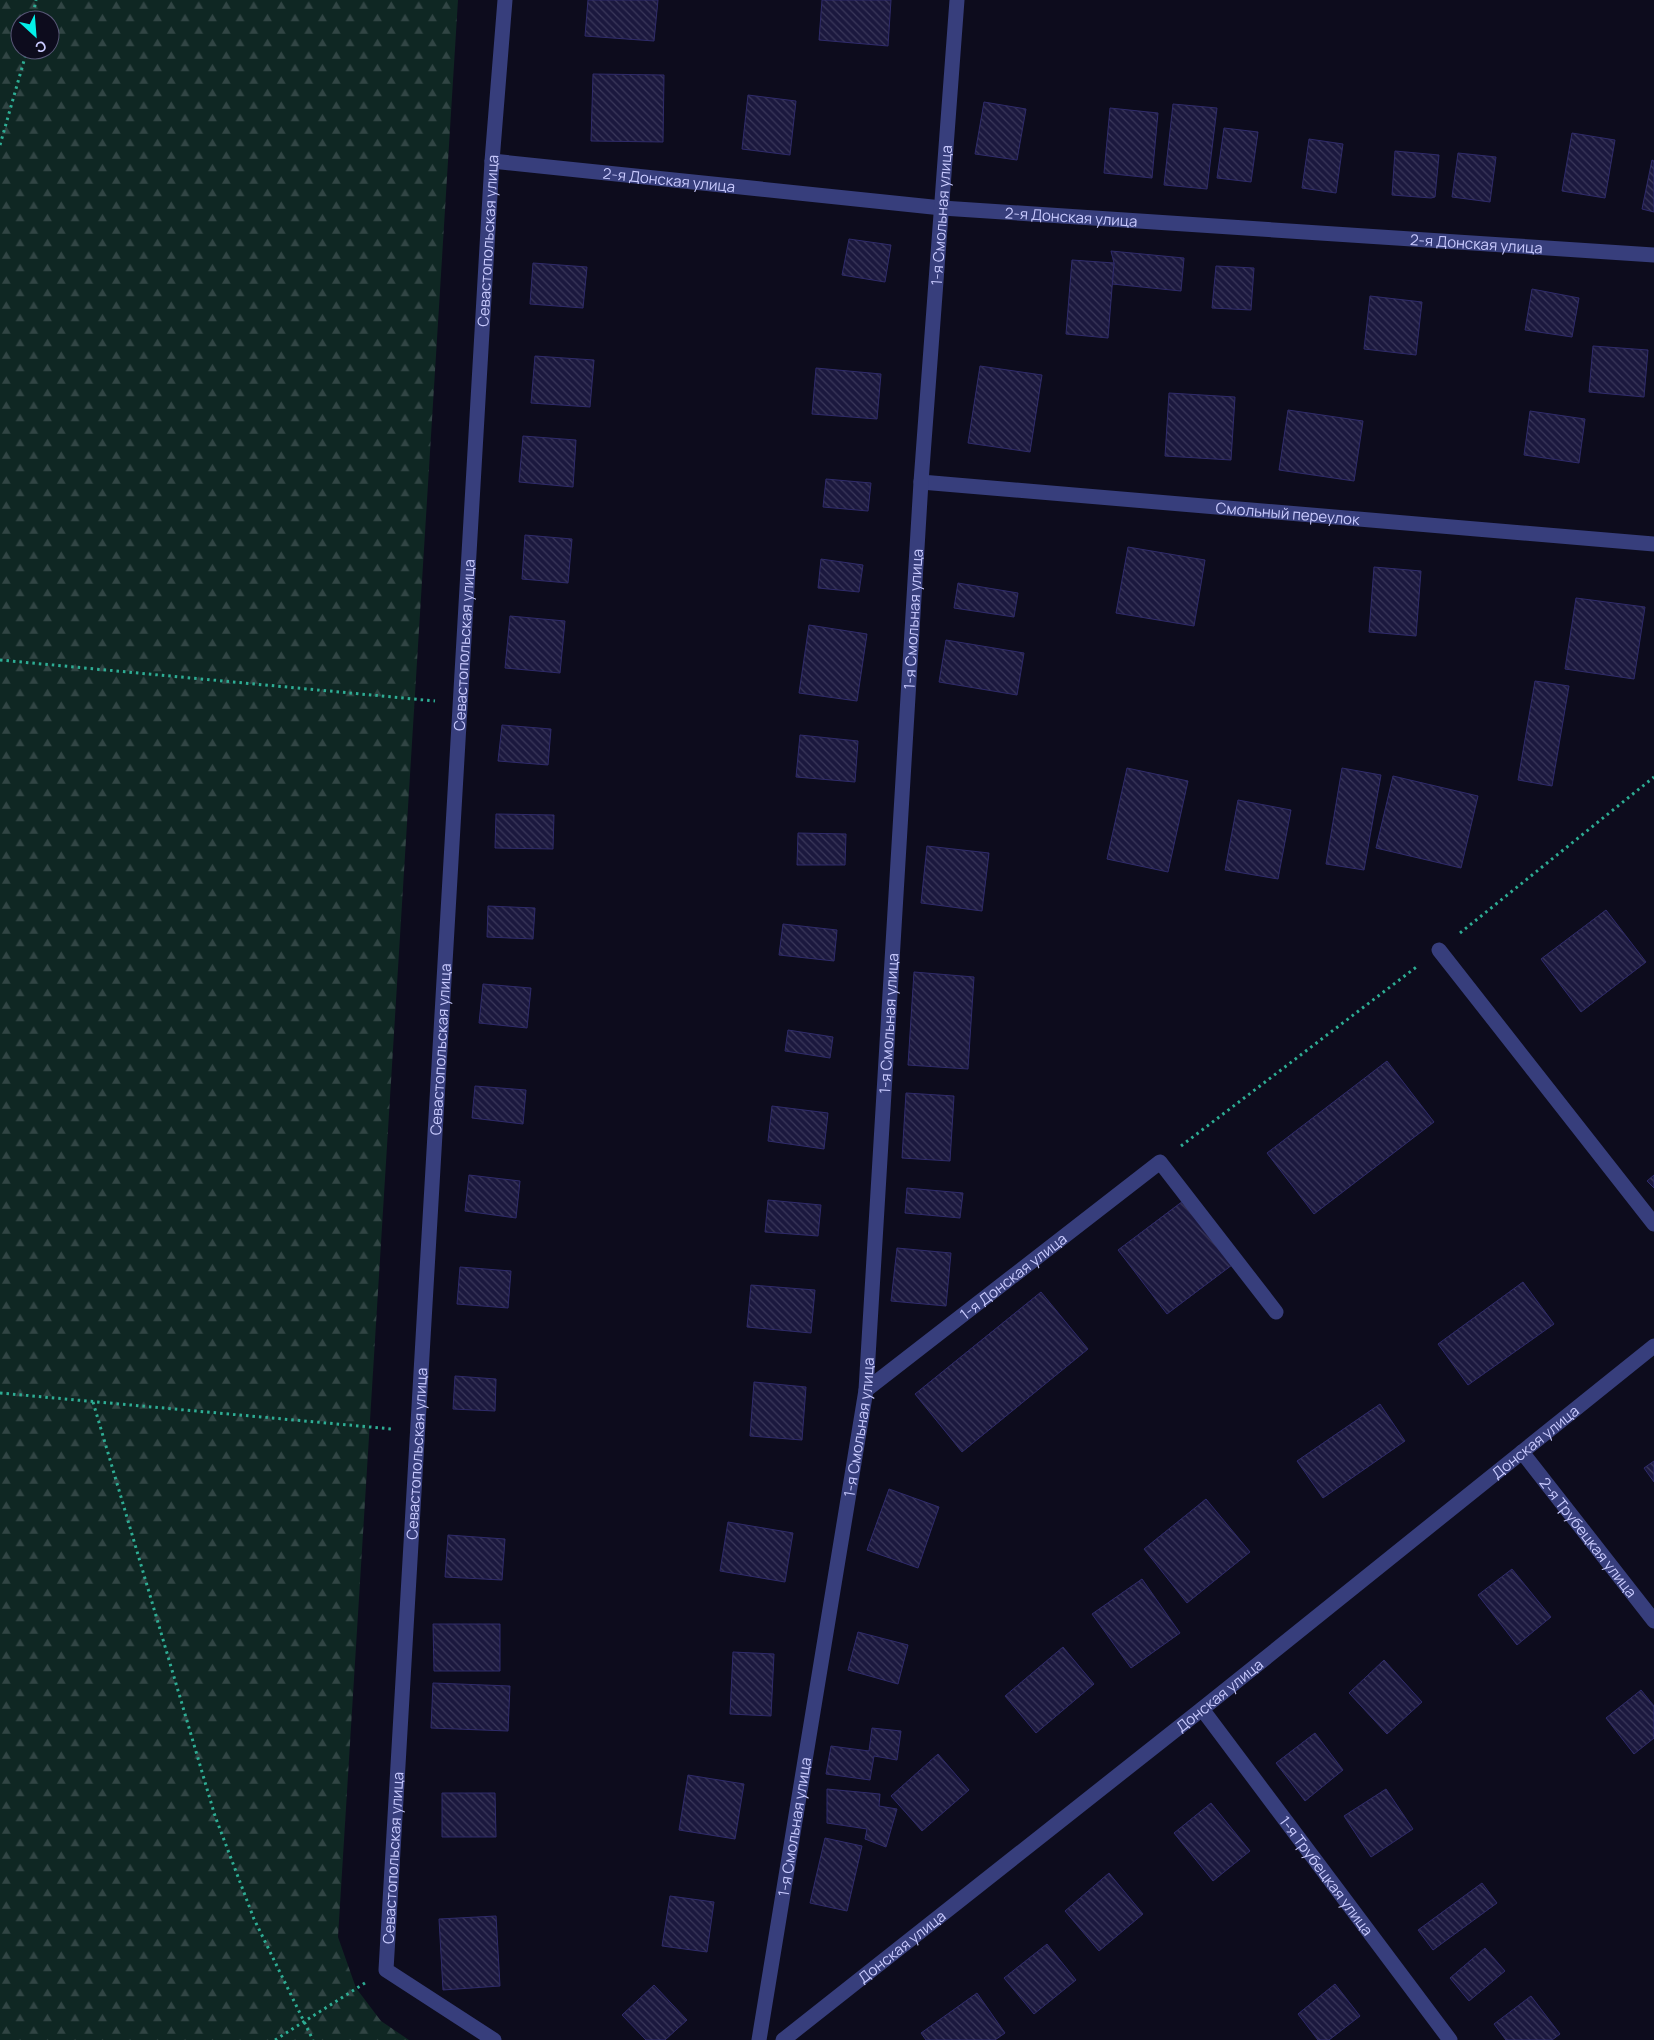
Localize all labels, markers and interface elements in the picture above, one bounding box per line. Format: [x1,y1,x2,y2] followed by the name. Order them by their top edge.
[10,10,60,60] north arrow
[32,36,50,58] text: С
[925,144,957,286] street label: 1-я Смольная улица
[472,154,503,327] street label: Севастопольская улица
[602,162,736,197] street label: 2-я Донская улица
[1004,202,1138,231] street label: 2-я Донская улица
[1409,228,1543,258] street label: 2-я Донская улица
[1215,496,1361,530] street label: Смольный переулок
[898,548,927,690] street label: 1-я Смольная улица
[448,558,479,732] street label: Севастопольская улица
[873,952,903,1094] street label: 1-я Смольная улица
[424,963,455,1136] street label: Севастопольская улица
[955,1228,1071,1324] street label: 1-я Донская улица
[838,1357,878,1498] street label: 1-я Смольная улица
[401,1367,432,1540] street label: Севастопольская улица
[1487,1400,1583,1483] street label: Донская улица
[1535,1473,1642,1602] street label: 2-я Трубецкая улица
[1171,1654,1267,1737] street label: Донская улица
[772,1756,816,1898] street label: 1-я Смольная улица
[377,1771,408,1944] street label: Севастопольская улица
[1275,1811,1378,1940] street label: 1-я Трубецкая улица
[853,1905,950,1988] street label: Донская улица

